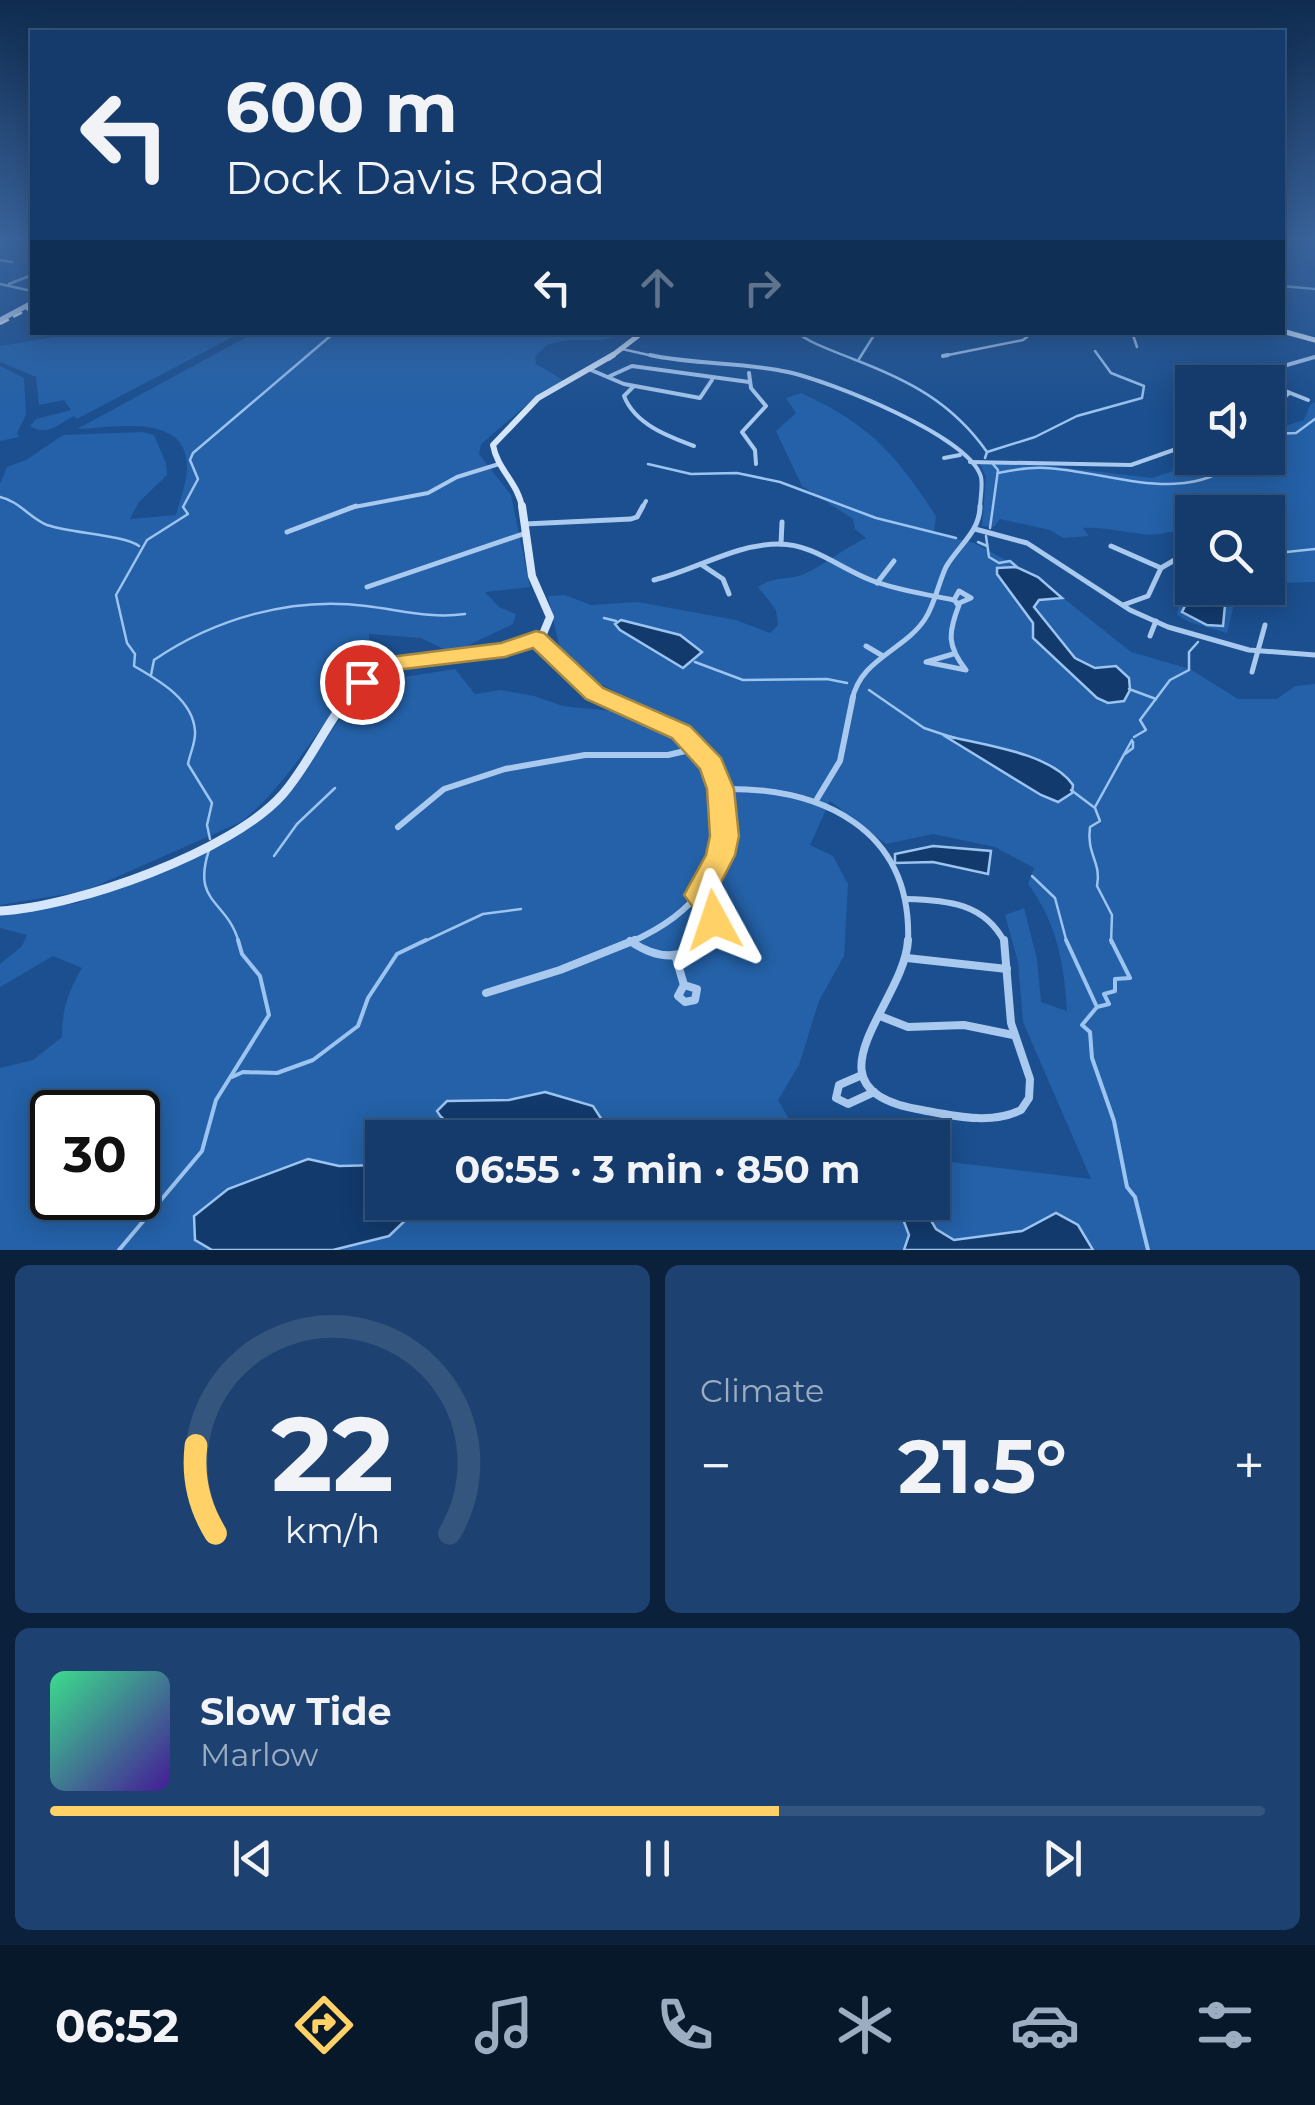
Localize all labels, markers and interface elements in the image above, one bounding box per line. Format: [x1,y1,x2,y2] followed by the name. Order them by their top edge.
[225,64,458,150] text: 600 m
[60,70,190,200] icon: left
[225,150,605,205] text: Dock Davis Road
[525,260,580,315] icon: left
[630,260,685,315] icon: ahead
[735,260,790,315] icon: right
[1175,365,1285,605] map controls
[1175,365,1285,475] button: sound
[1175,495,1285,605] button: search
[320,640,405,725] pin
[335,655,390,710] icon: arrive
[662,868,766,972] position arrow
[30,1090,160,1220] speed limit sign: 30
[455,1146,860,1193] text: 06:55 · 3 min · 850 m
[700,1371,824,1410] text: Climate
[271,1390,394,1517] text: 22
[898,1420,1067,1512] text: 21.5°
[700,1432,732,1499] text: −
[1233,1432,1265,1499] text: +
[285,1508,380,1552] text: km/h
[200,1688,392,1735] text: Slow Tide
[200,1735,318,1774] text: Marlow
[225,1831,280,1886] icon: previous
[630,1831,685,1886] icon: pause
[1035,1831,1090,1886] icon: next
[289,1990,359,2060] icon: directions
[469,1990,539,2060] icon: music
[650,1990,720,2060] icon: phone
[830,1990,900,2060] icon: climate
[1010,1990,1080,2060] icon: car
[1190,1990,1260,2060] icon: filters
[55,1998,179,2053] text: 06:52

